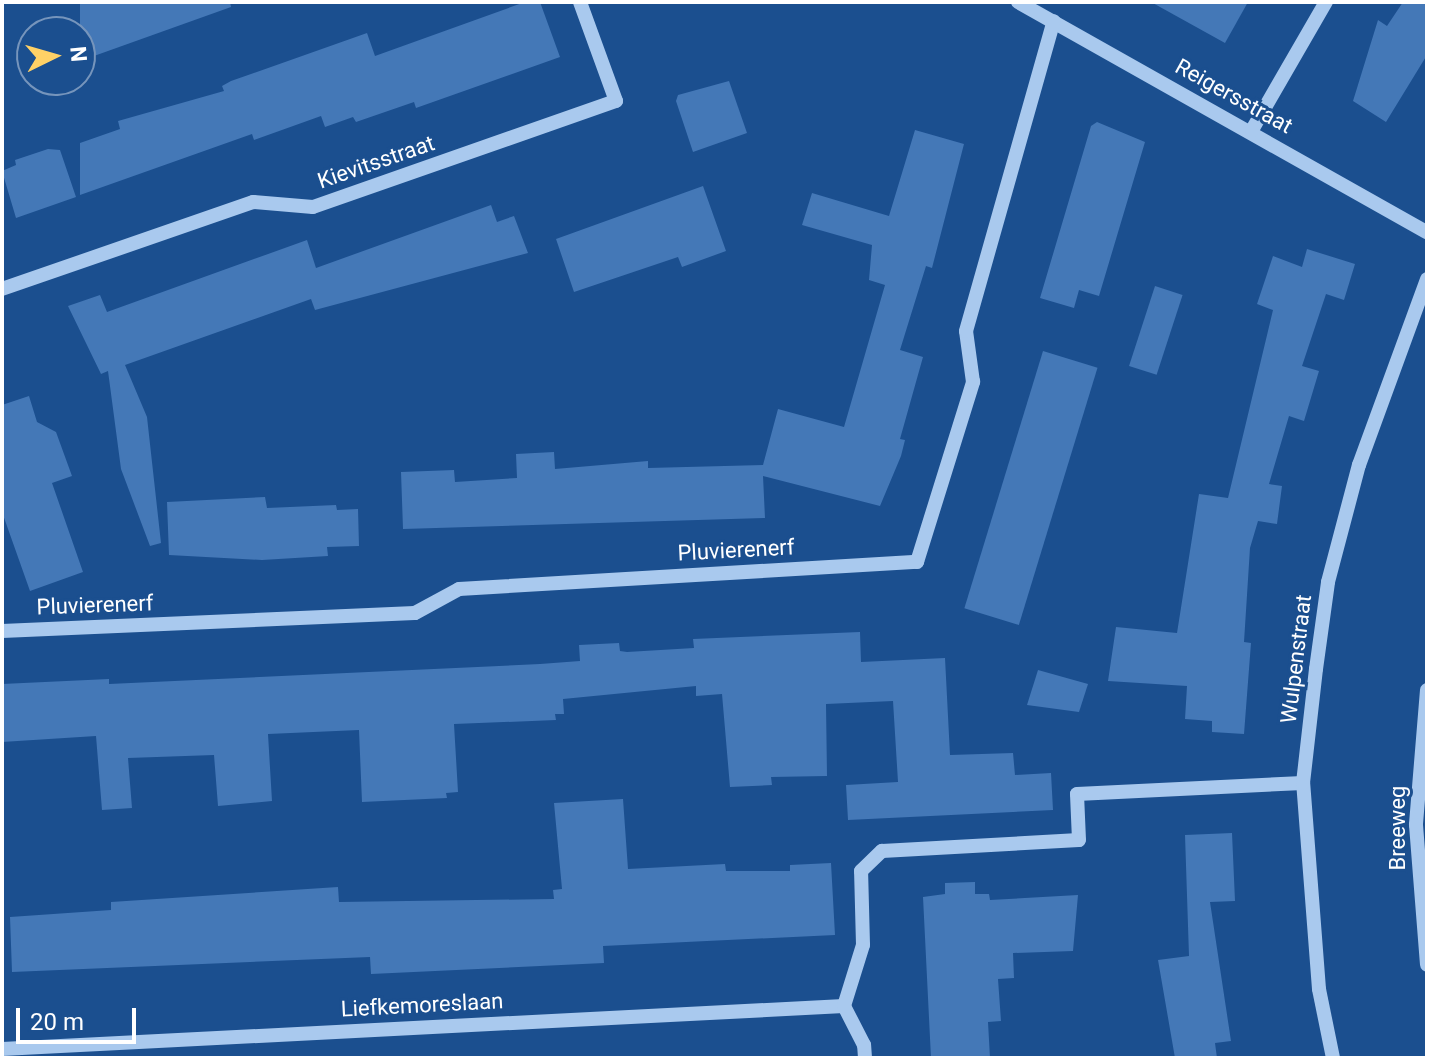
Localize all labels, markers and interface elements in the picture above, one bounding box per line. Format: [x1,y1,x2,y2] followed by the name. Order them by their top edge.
[16,16,96,96] north arrow
[65,45,92,63] text: N
[1171,53,1297,139] street label: Reigersstraat
[314,130,438,194] street label: Kievitsstraat
[677,534,795,566] street label: Pluvierenerf
[36,590,154,620] street label: Pluvierenerf
[1275,593,1317,725] street label: Wulpenstraat
[1385,786,1411,870] street label: Breeweg
[340,988,504,1022] street label: Liefkemoreslaan
[20,992,140,1042] scale bar
[30,1008,84,1036] text: 20 m

